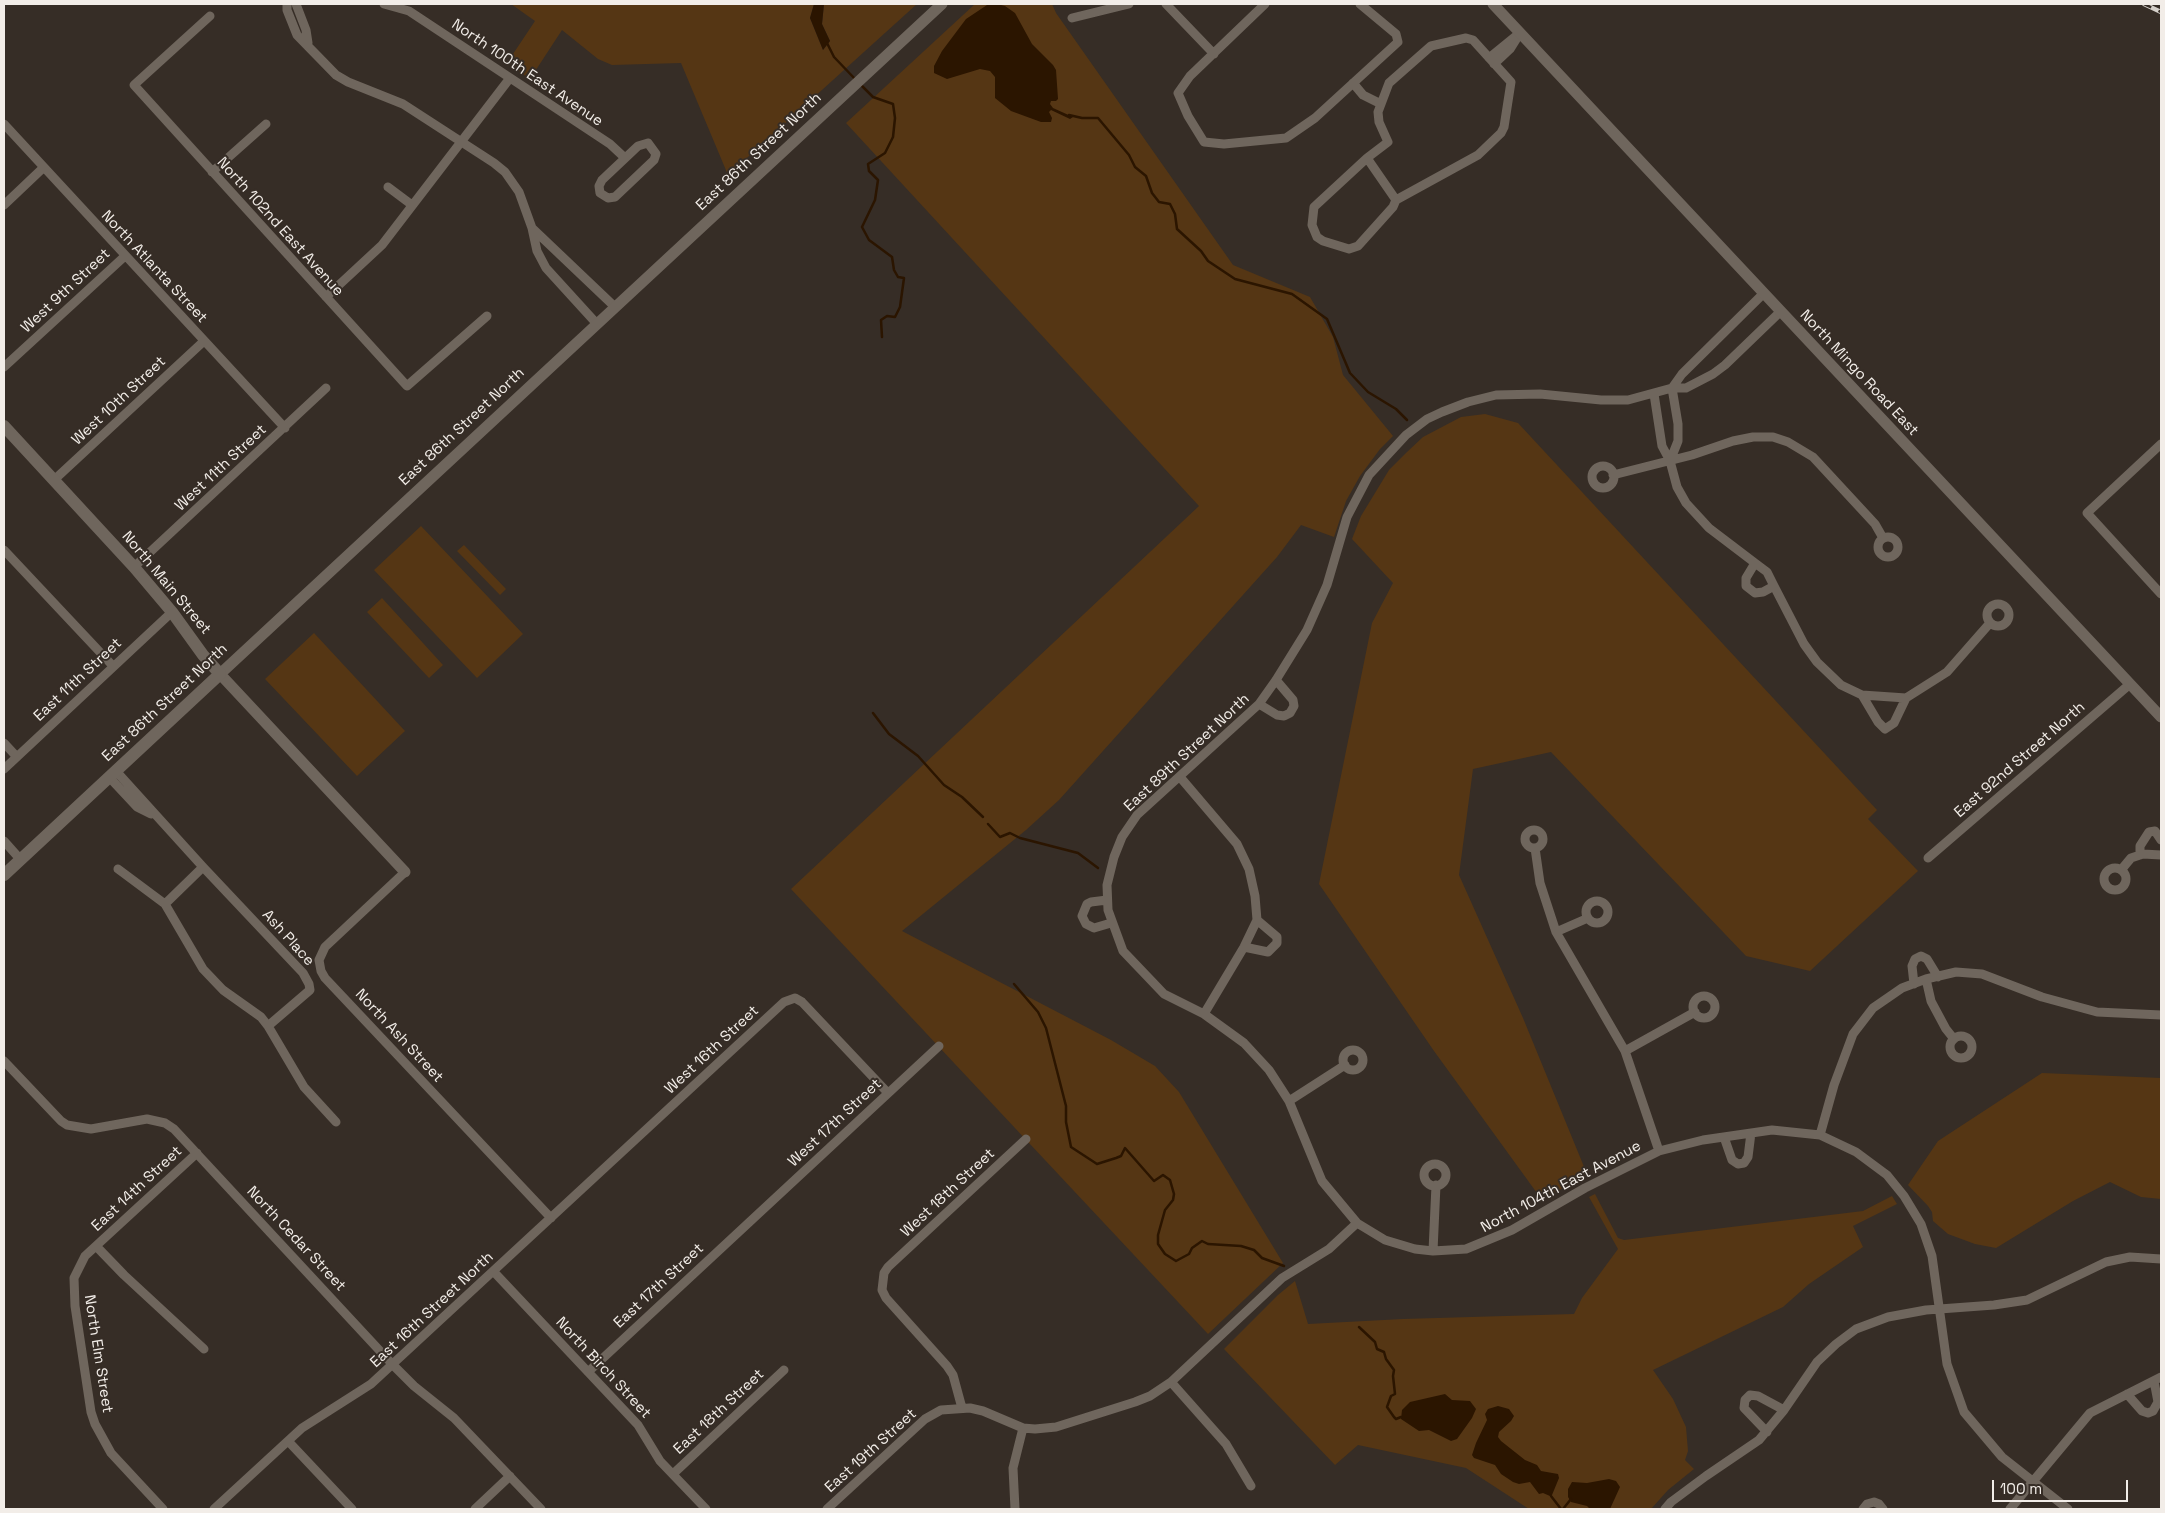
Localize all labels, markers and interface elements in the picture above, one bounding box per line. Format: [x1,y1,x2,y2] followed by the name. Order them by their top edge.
[448,16,606,130] street label: North 100th East Avenue
[693,89,825,215] street label: East 86th Street North
[213,154,347,300] street label: North 102nd East Avenue
[97,207,211,327] street label: North Atlanta Street
[18,245,114,337] street label: West 9th Street
[1796,306,1922,440] street label: North Mingo Road East
[68,353,170,449] street label: West 10th Street
[396,364,528,490] street label: East 86th Street North
[171,421,271,515] street label: West 11th Street
[118,528,214,638] street label: North Main Street
[30,635,126,725] street label: East 11th Street
[99,640,231,766] street label: East 86th Street North
[1121,690,1253,816] street label: East 89th Street North
[1951,698,2089,822] street label: East 92nd Street North
[258,906,318,970] street label: Ash Place
[351,986,447,1086] street label: North Ash Street
[661,1002,763,1098] street label: West 16th Street
[785,1075,885,1171] street label: West 17th Street
[1478,1137,1644,1237] street label: North 104th East Avenue
[88,1143,186,1235] street label: East 14th Street
[897,1145,999,1241] street label: West 18th Street
[243,1183,349,1295] street label: North Cedar Street
[610,1240,708,1332] street label: East 17th Street
[367,1248,497,1372] street label: East 16th Street North
[80,1294,116,1414] street label: North Elm Street
[552,1314,654,1422] street label: North Birch Street
[670,1366,768,1458] street label: East 18th Street
[822,1405,920,1497] street label: East 19th Street
[1995,1470,2131,1502] scale bar
[2000,1479,2042,1498] text: 100 m

